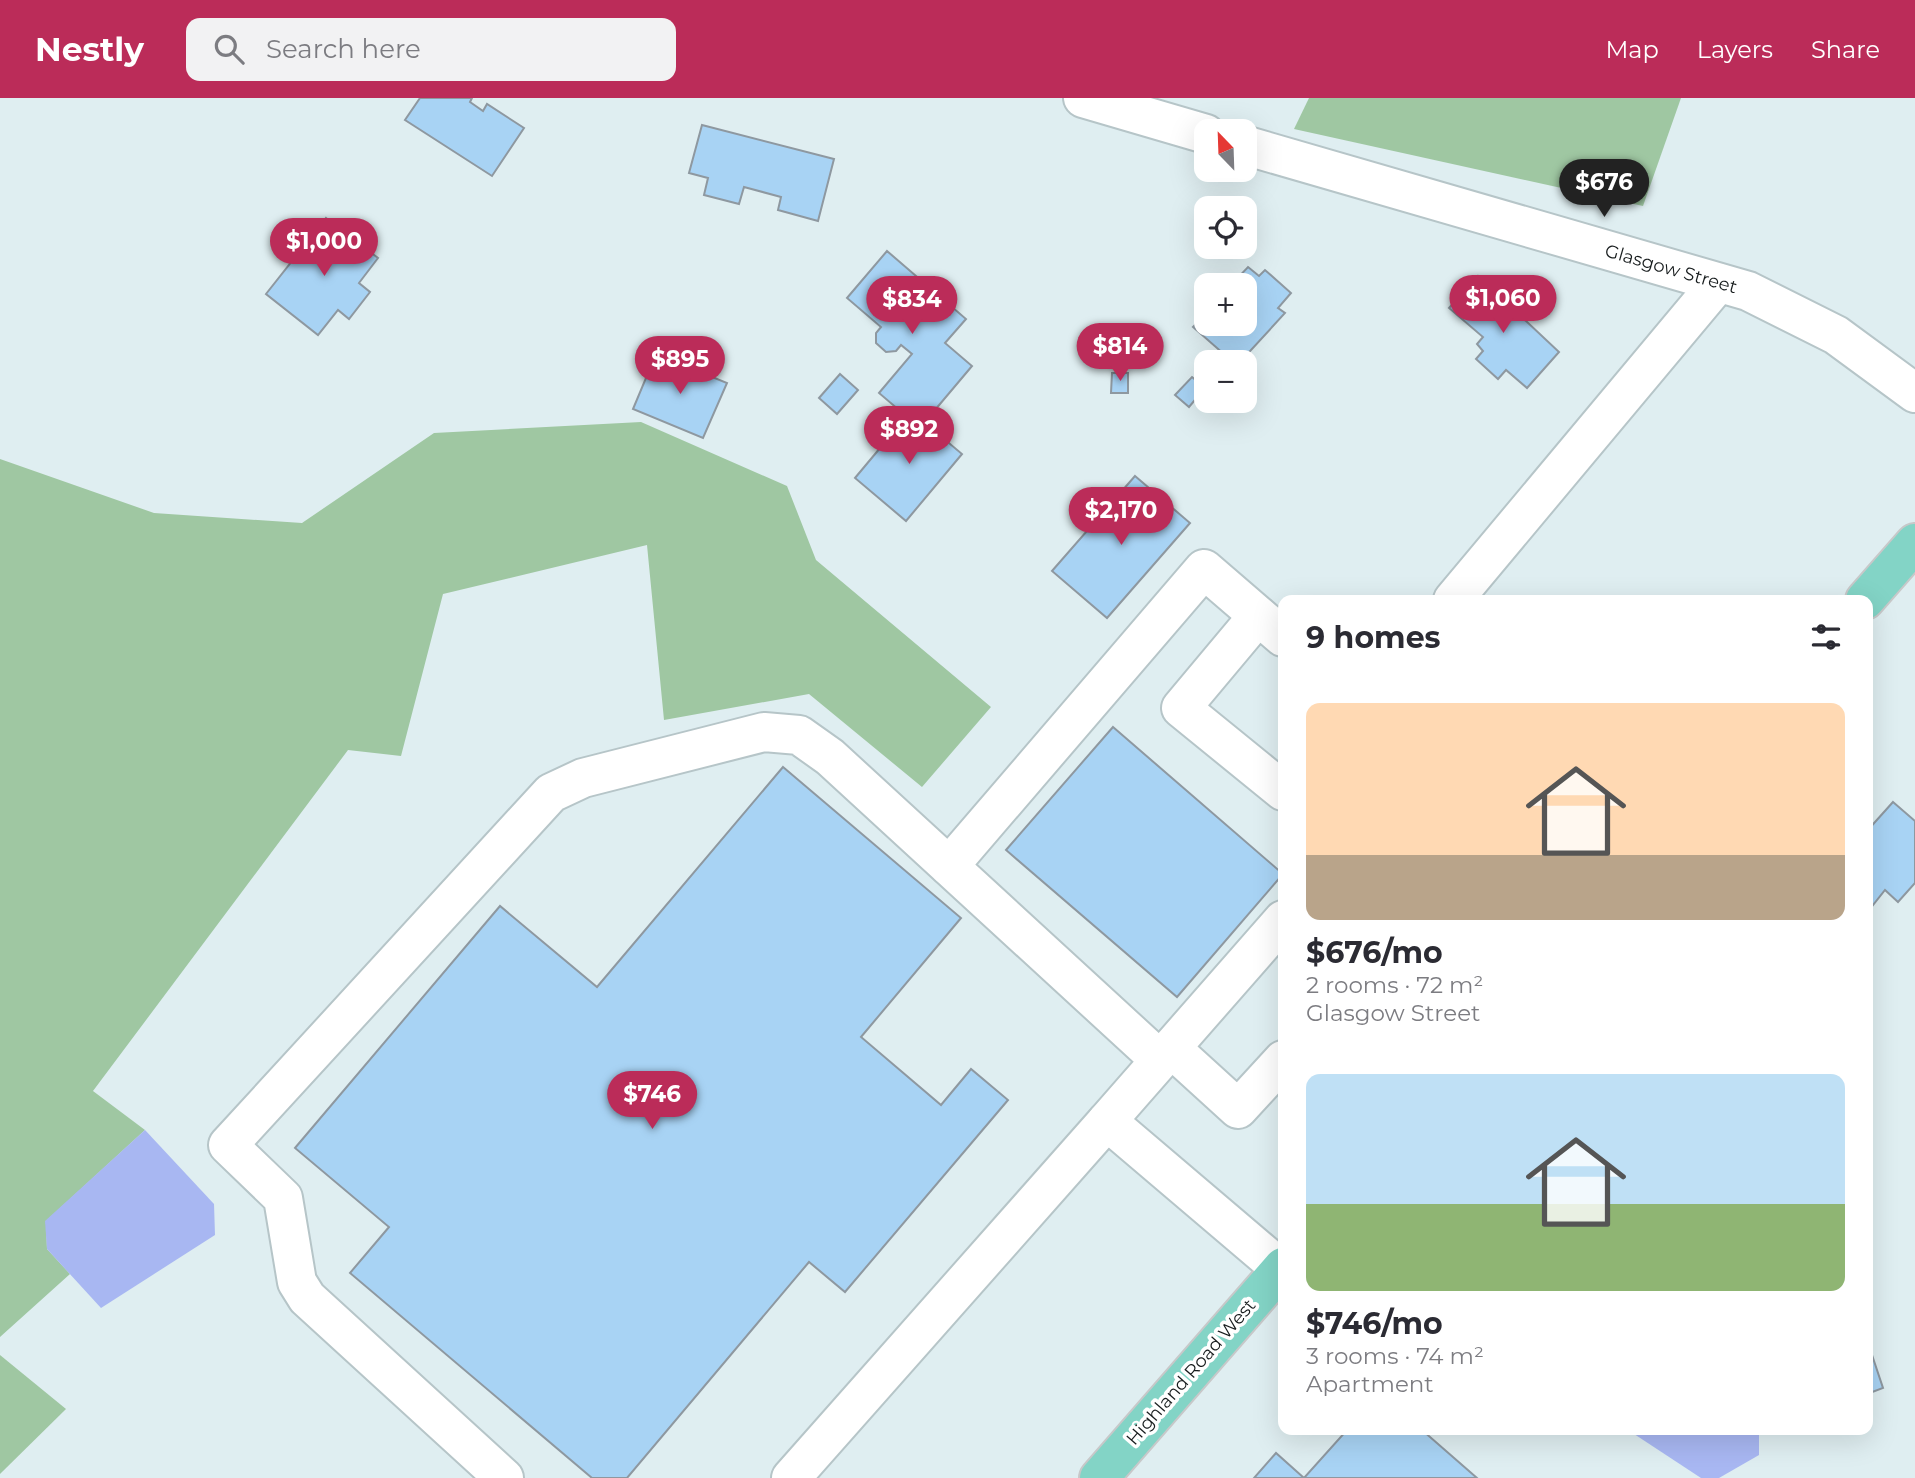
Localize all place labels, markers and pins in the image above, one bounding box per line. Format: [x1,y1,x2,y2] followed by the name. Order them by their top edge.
[1563,159,1645,219] pin: $676
[267,218,381,278] pin: $1,000
[1446,275,1560,335] pin: $1,060
[871,276,953,336] pin: $834
[1079,324,1161,383] pin: $814
[639,336,721,396] pin: $895
[868,406,950,466] pin: $892
[1064,488,1178,547] pin: $2,170
[611,1072,693,1131] pin: $746

